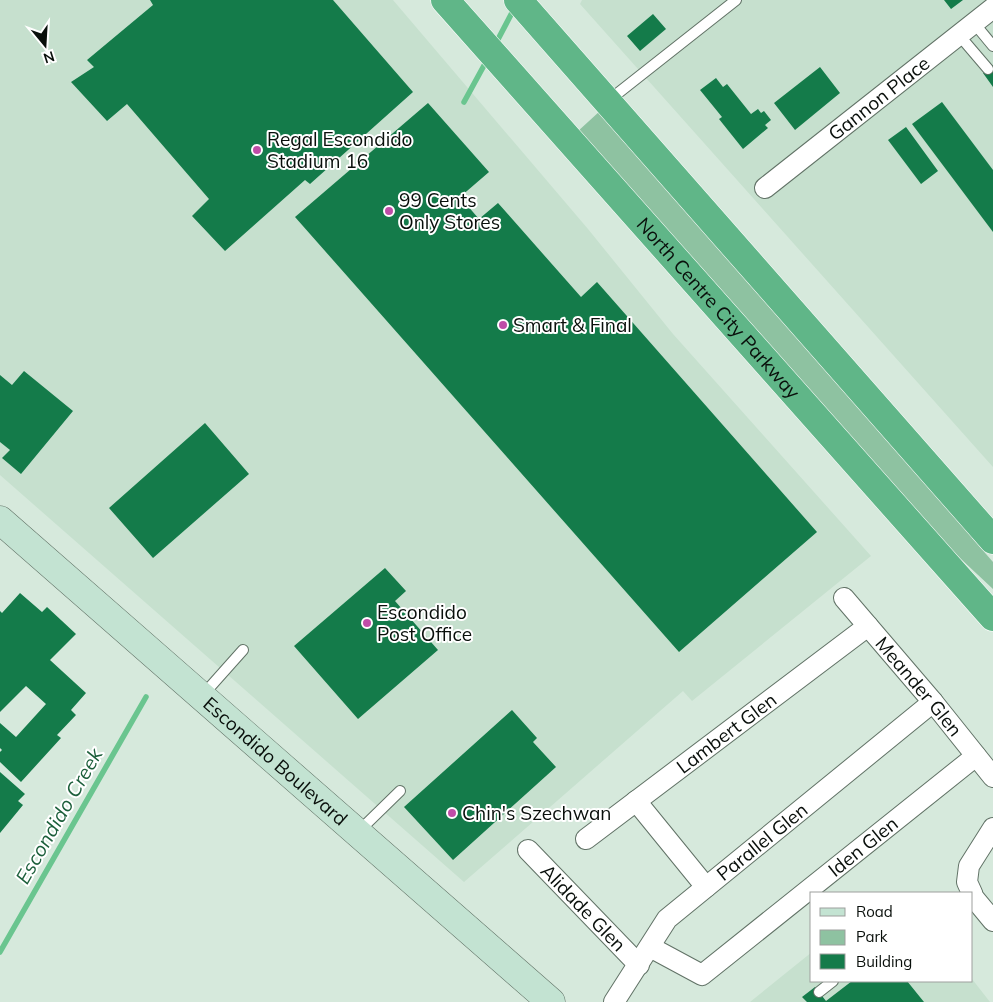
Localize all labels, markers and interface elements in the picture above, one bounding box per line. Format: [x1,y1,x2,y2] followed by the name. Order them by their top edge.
[20,20,70,70] north arrow
[41,47,57,68] text: N
[823,51,934,145] street label: Gannon Place
[267,127,412,173] place label: Regal Escondido Stadium 16
[251,144,263,156] marker: Regal Escondido Stadium 16
[399,188,500,234] place label: 99 Cents Only Stores
[383,205,395,217] marker: 99 Cents Only Stores
[632,212,805,404] street label: North Centre City Parkway
[513,313,632,337] place label: Smart & Final
[497,319,509,331] marker: Smart & Final
[377,600,472,646] place label: Escondido Post Office
[361,617,373,629] marker: Escondido Post Office
[870,632,968,741] street label: Meander Glen
[672,687,781,778] street label: Lambert Glen
[198,691,353,831] street label: Escondido Boulevard
[10,743,108,888] water label: Escondido Creek
[712,797,812,886] street label: Parallel Glen
[462,801,612,825] place label: Chin's Szechwan
[446,807,458,819] marker: Chin's Szechwan
[823,811,903,882] street label: Iden Glen
[536,859,631,956] street label: Alidade Glen
[810,892,973,982] legend
[856,902,893,921] text: Road
[856,927,888,946] text: Park
[856,952,912,971] text: Building

